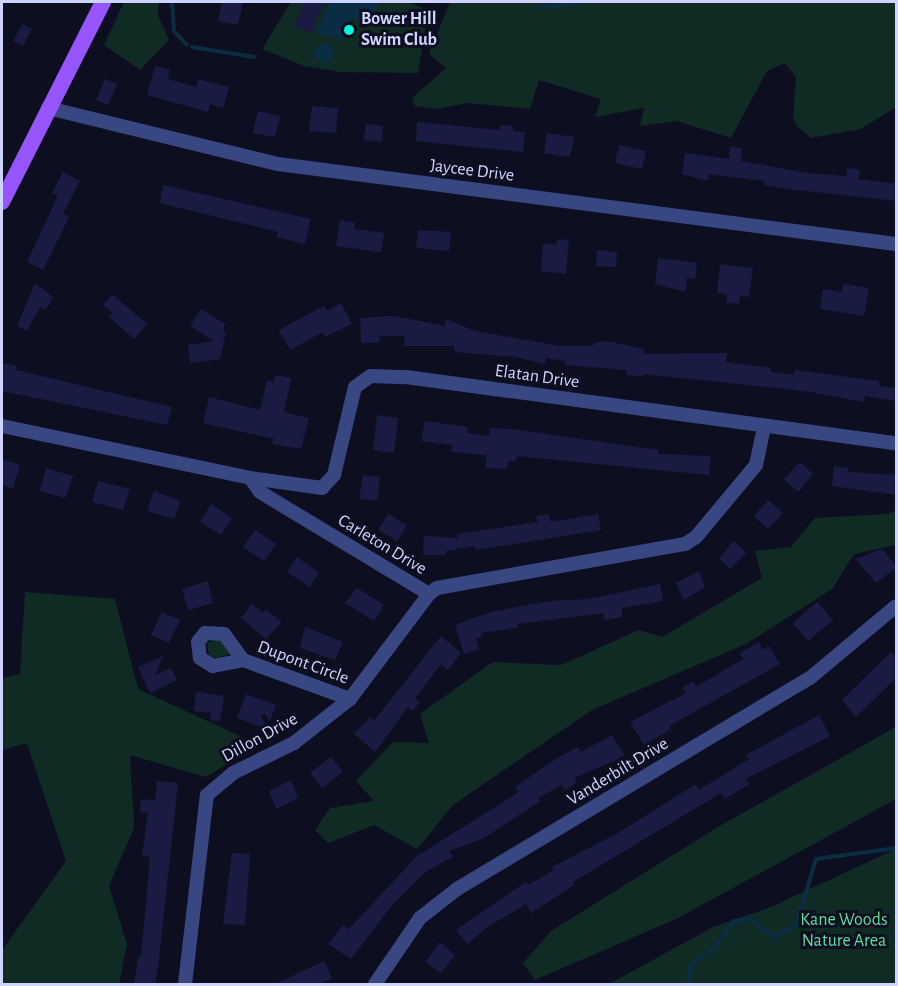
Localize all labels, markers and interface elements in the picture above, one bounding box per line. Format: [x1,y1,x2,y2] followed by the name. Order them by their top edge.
[361,9,437,52] place label: Bower Hill Swim Club
[342,23,356,37] marker: Bower Hill Swim Club
[429,155,515,187] street label: Jaycee Drive
[493,360,581,394] street label: Elatan Drive
[334,510,430,580] street label: Carleton Drive
[254,636,352,690] street label: Dupont Circle
[218,708,302,768] street label: Dillon Drive
[563,733,673,811] street label: Vanderbilt Drive
[800,910,888,952] park label: Kane Woods Nature Area

